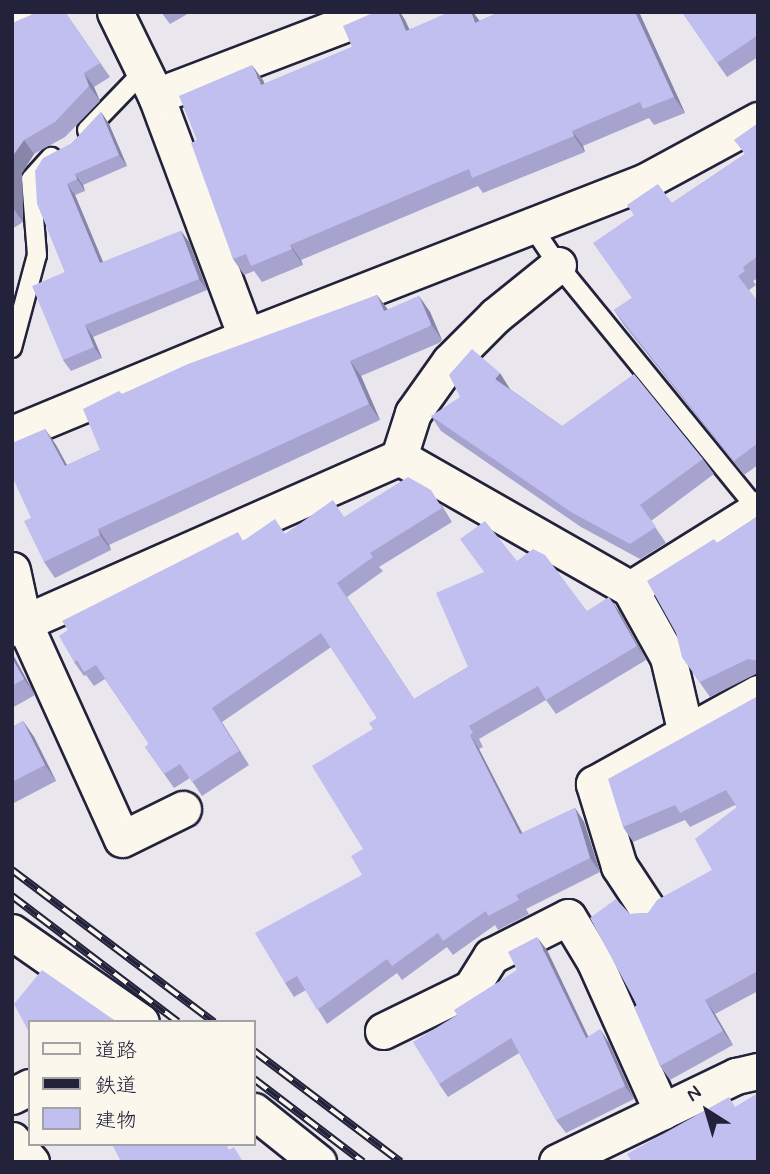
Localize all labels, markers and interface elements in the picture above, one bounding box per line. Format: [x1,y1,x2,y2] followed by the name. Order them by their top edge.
[28,1020,256,1146] legend
[95,1037,137,1065] text: 道路
[95,1072,137,1100] text: 鉄道
[672,1076,742,1146] north arrow
[681,1080,707,1108] text: N
[95,1107,137,1135] text: 建物

